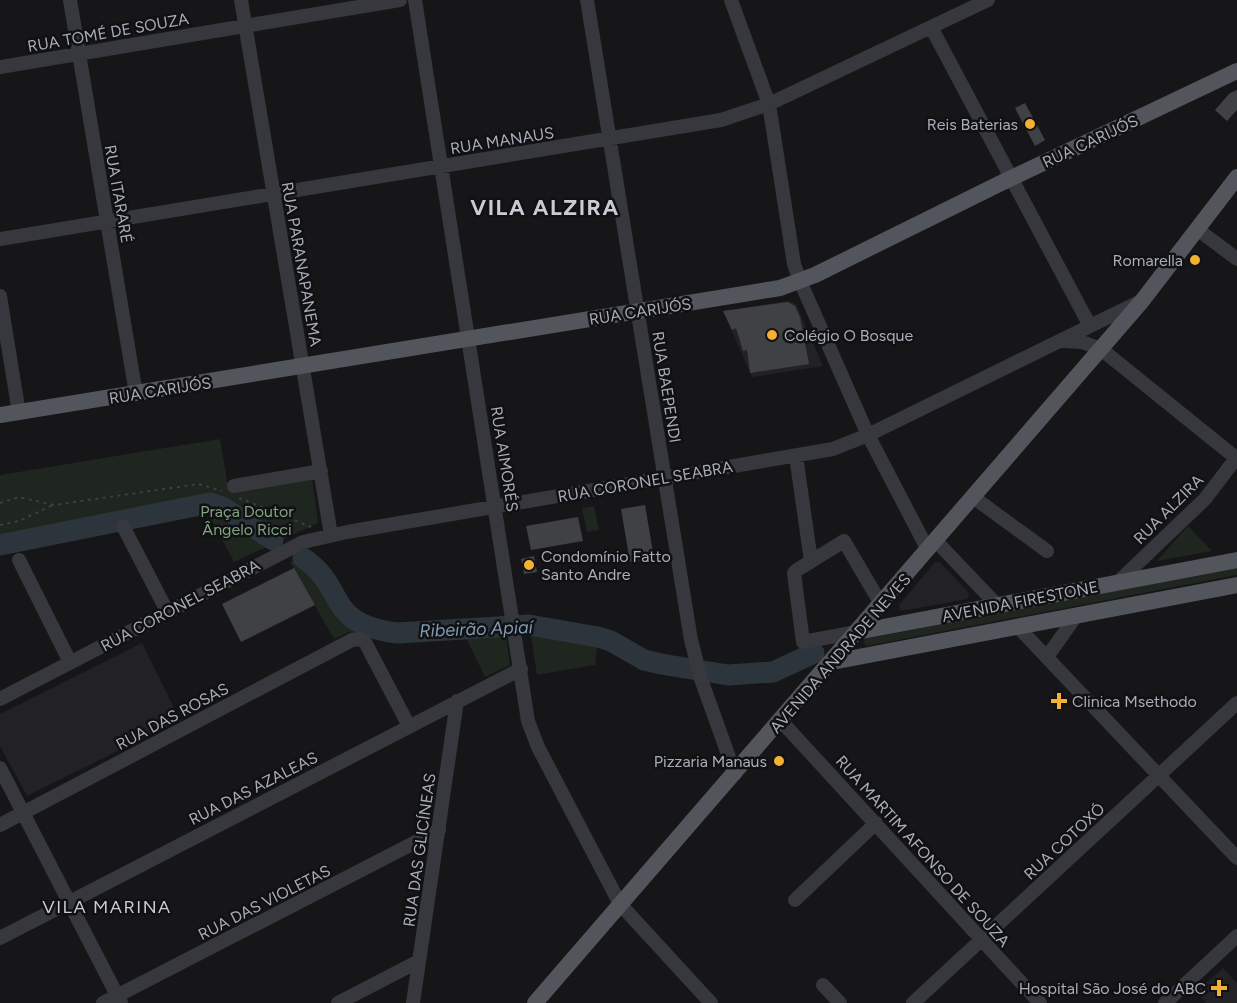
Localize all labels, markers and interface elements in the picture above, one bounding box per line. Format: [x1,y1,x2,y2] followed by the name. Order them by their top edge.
[26,9,190,56] street label: RUA TOMÉ DE SOUZA
[1039,111,1141,172] street label: RUA CARIJÓS
[927,115,1018,134] place label: Reis Baterias
[1023,117,1037,131] marker: Reis Baterias
[449,123,556,158] street label: RUA MANAUS
[101,143,136,245] street label: RUA ITARARÉ
[278,180,325,348] street label: RUA PARANAPANEMA
[470,194,620,221] district label: VILA ALZIRA
[1113,251,1183,270] place label: Romarella
[1188,253,1202,267] marker: Romarella
[588,294,693,329] street label: RUA CARIJÓS
[784,326,913,345] place label: Colégio O Bosque
[765,328,779,342] marker: Colégio O Bosque
[648,330,685,444] street label: RUA BAEPENDI
[108,373,213,408] street label: RUA CARIJÓS
[487,405,522,513] street label: RUA AIMORÉS
[556,457,734,506] street label: RUA CORONEL SEABRA
[1130,470,1207,548] street label: RUA ALZIRA
[200,502,294,539] park label: Praça Doutor Ângelo Ricci
[541,547,671,584] place label: Condomínio Fatto Santo Andre
[97,555,263,655] street label: RUA CORONEL SEABRA
[522,558,536,572] marker: Condomínio Fatto Santo Andre
[766,570,915,737] street label: AVENIDA ANDRADE NEVES
[940,577,1100,626] street label: AVENIDA FIRESTONE
[419,616,536,642] water label: Ribeirão Apiaí
[113,679,232,754] street label: RUA DAS ROSAS
[1050,692,1068,710] marker: Clinica Msethodo
[1072,692,1197,711] place label: Clinica Msethodo
[186,748,321,829] street label: RUA DAS AZALEAS
[654,752,767,771] place label: Pizzaria Manaus
[832,752,1014,951] street label: RUA MARTIM AFONSO DE SOUZA
[772,754,786,768] marker: Pizzaria Manaus
[399,772,440,928] street label: RUA DAS GLICÍNEAS
[1020,799,1109,884] street label: RUA COTOXÓ
[195,861,334,944] street label: RUA DAS VIOLETAS
[42,896,172,918] district label: VILA MARINA
[1019,979,1206,998] place label: Hospital São José do ABC
[1210,979,1228,997] marker: Hospital São José do ABC

